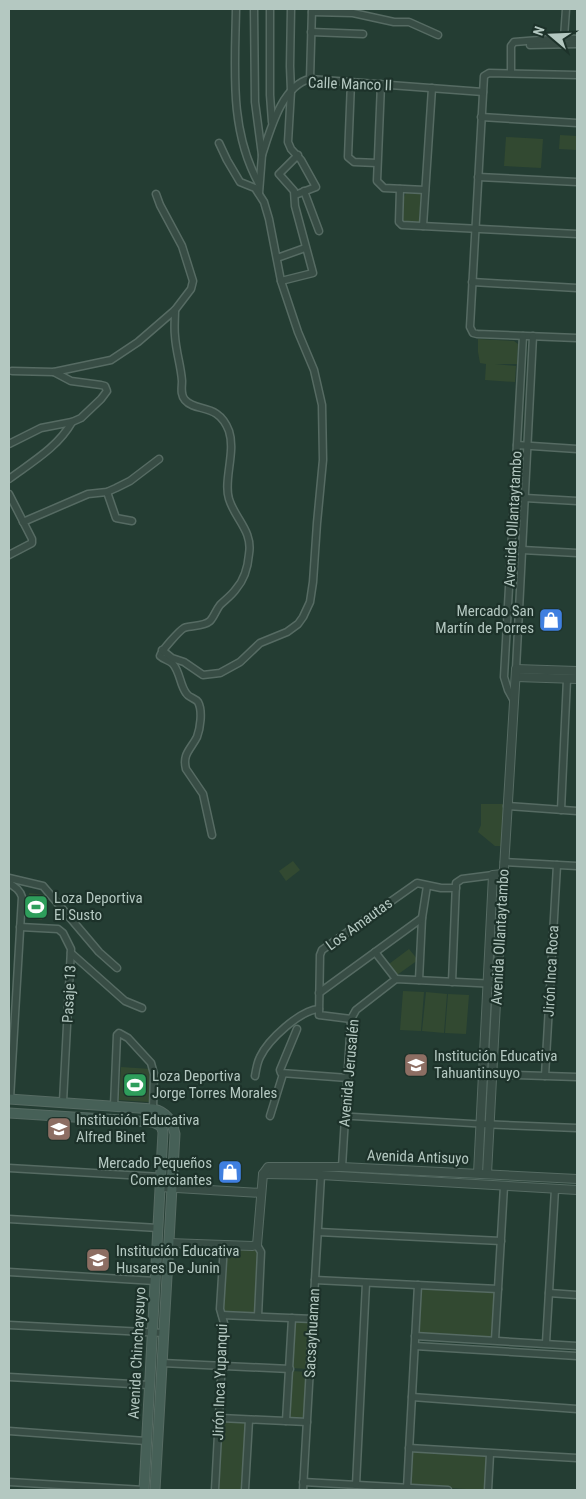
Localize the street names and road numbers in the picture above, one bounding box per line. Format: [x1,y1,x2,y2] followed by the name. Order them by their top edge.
[308,74,392,94] street label: Calle Manco II
[500,450,526,588] street label: Avenida Ollantaytambo
[487,868,513,1006] street label: Avenida Ollantaytambo
[322,894,396,954] street label: Los Amautas
[540,925,562,1017] street label: Jirón Inca Roca
[58,965,80,1023] street label: Pasaje 13
[335,1018,363,1128] street label: Avenida Jerusalén
[367,1146,469,1168] street label: Avenida Antisuyo
[125,1287,149,1419] street label: Avenida Chinchaysuyo
[301,1288,323,1378] street label: Sacsayhuaman
[209,1323,231,1441] street label: Jirón Inca Yupanqui

